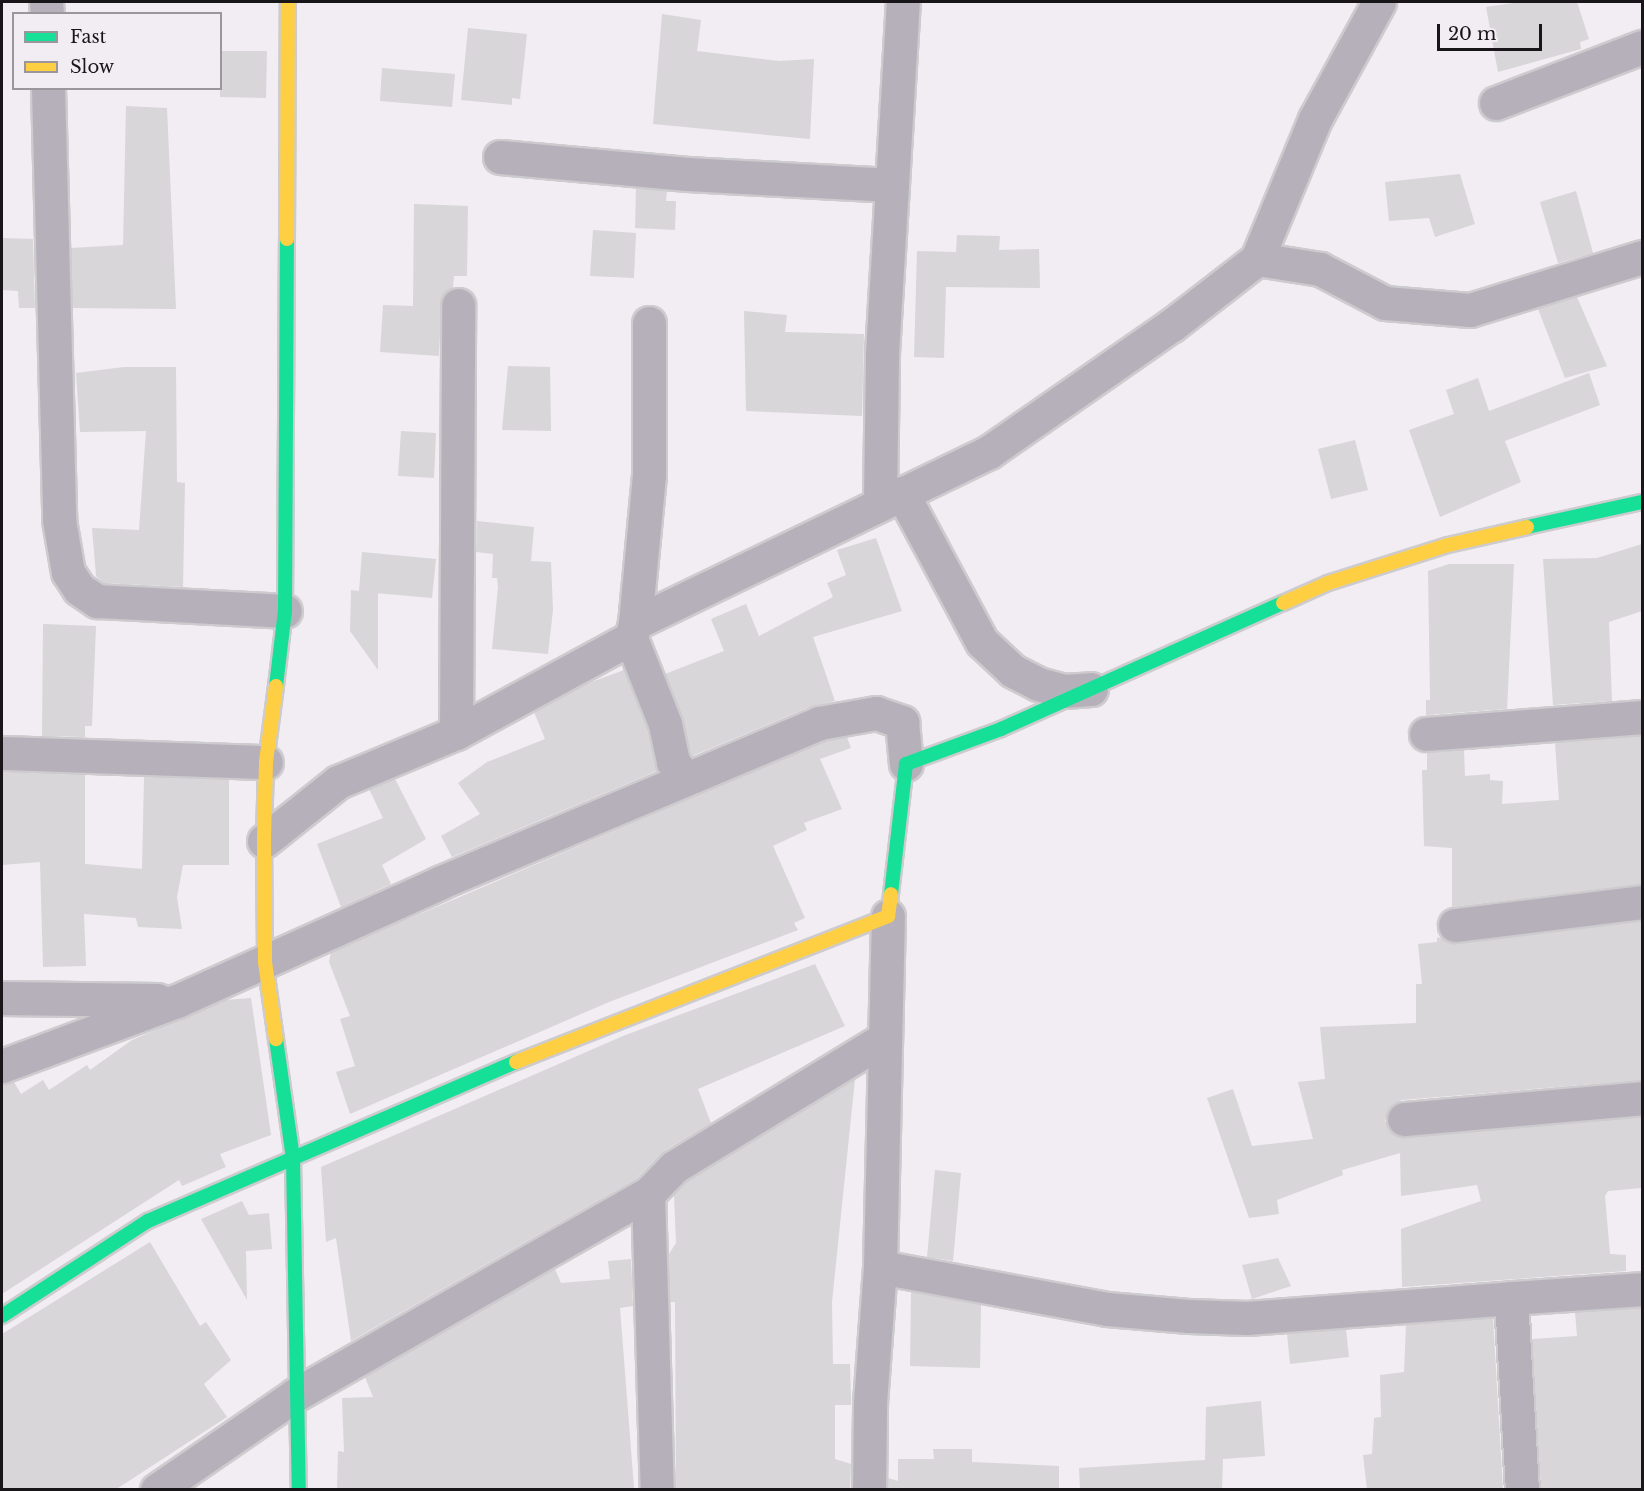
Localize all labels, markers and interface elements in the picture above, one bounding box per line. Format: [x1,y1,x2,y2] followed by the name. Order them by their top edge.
[12,12,222,90] legend
[1440,12,1545,50] scale bar
[1448,23,1496,45] text: 20 m
[70,26,106,48] text: Fast
[70,56,114,78] text: Slow

